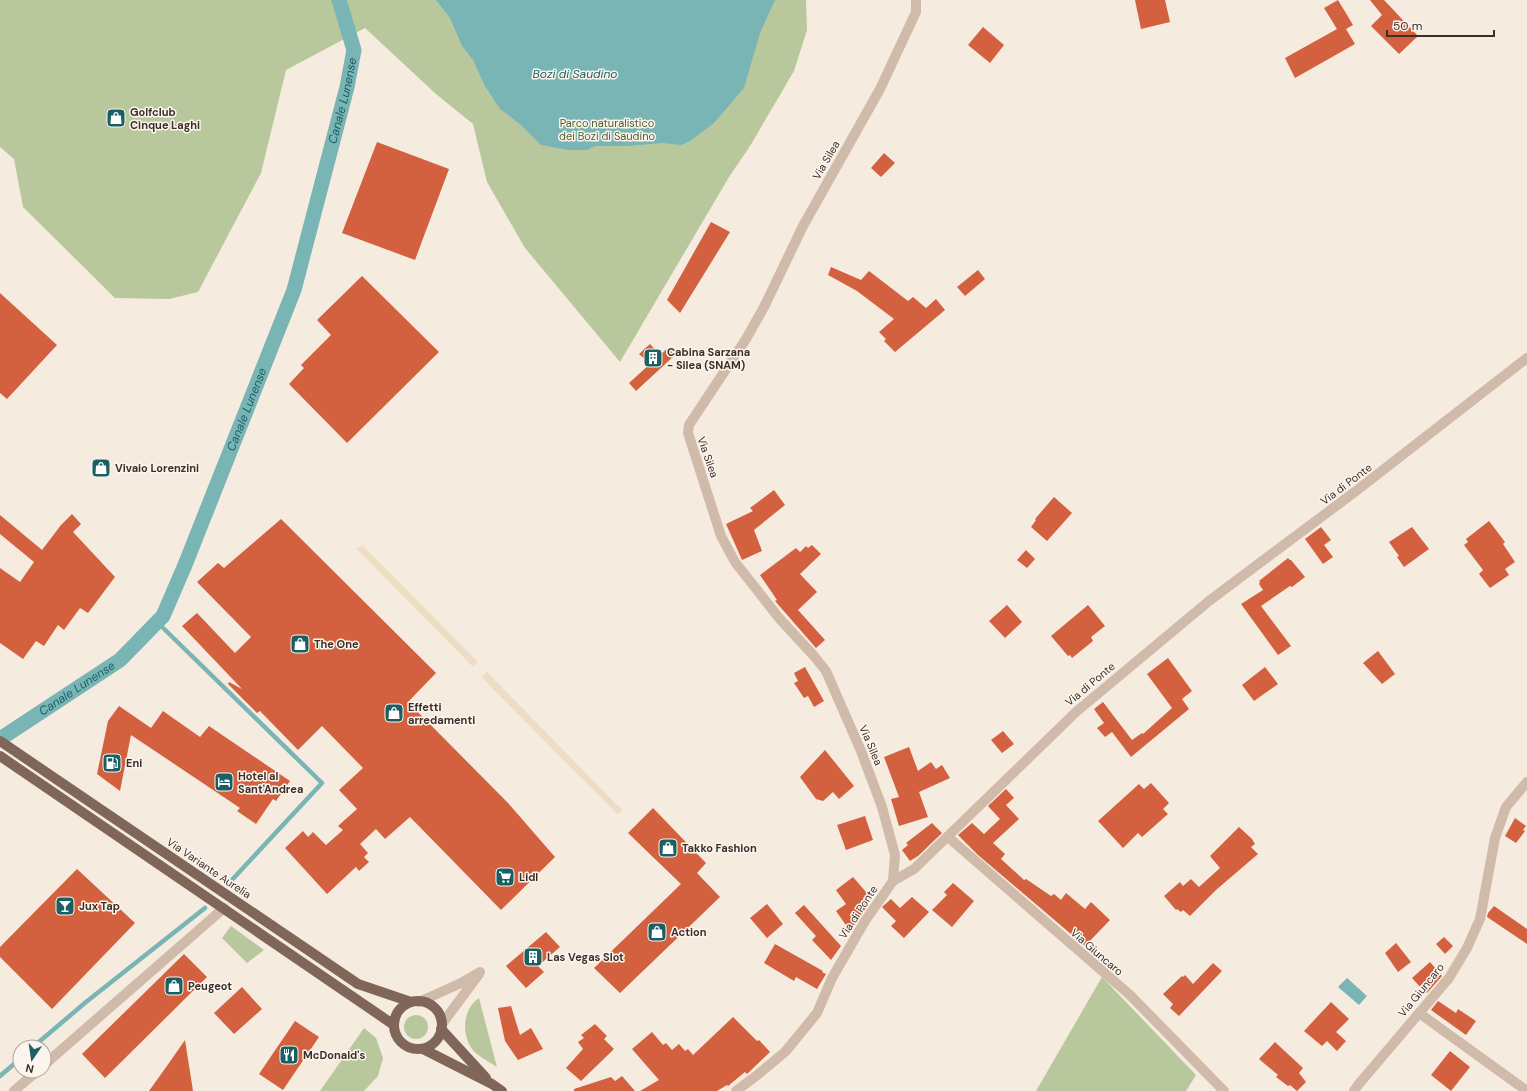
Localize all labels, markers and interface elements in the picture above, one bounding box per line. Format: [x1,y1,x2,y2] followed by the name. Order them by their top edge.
[1387,12,1494,38] scale bar
[1393,18,1422,34] text: 50 m
[324,56,360,146] water label: Canale Lunense
[533,66,617,82] water label: Bozi di Saudino
[130,105,200,132] place label: Golfclub Cinque Laghi
[105,107,127,129] shop icon: Golfclub Cinque Laghi
[559,116,655,143] park label: Parco naturalistico dei Bozi di Saudino
[809,138,843,182] street label: Via Silea
[667,345,750,372] place label: Cabina Sarzana - Silea (SNAM)
[642,347,664,369] building icon: Cabina Sarzana - Silea (SNAM)
[223,365,270,453] water label: Canale Lunense
[694,435,722,479] street label: Via Silea
[90,457,112,479] shop icon: Vivaio Lorenzini
[1318,460,1374,508] street label: Via di Ponte
[115,461,199,475] place label: Vivaio Lorenzini
[289,633,311,655] shop icon: The One
[314,637,359,651] place label: The One
[36,657,118,719] water label: Canale Lunense
[1062,659,1118,709] street label: Via di Ponte
[408,700,475,727] place label: Effetti arredamenti
[383,702,405,724] shop icon: Effetti arredamenti
[856,723,886,767] street label: Via Silea
[101,752,123,774] fuel station icon: Eni
[126,756,142,770] place label: Eni
[238,769,303,796] place label: Hotel al Sant'Andrea
[213,771,235,793] hotel icon: Hotel al Sant'Andrea
[164,835,254,901] street label: Via Variante Aurelia
[657,837,679,859] shop icon: Takko Fashion
[682,841,757,855] place label: Takko Fashion
[494,866,516,888] supermarket icon: Lidl
[519,870,538,884] place label: Lidl
[836,883,880,941] street label: Via di Ponte
[54,895,76,917] bar icon: Jux Tap
[79,899,120,913] place label: Jux Tap
[646,921,668,943] shop icon: Action
[671,925,707,939] place label: Action
[1068,925,1126,979] street label: Via Giuncaro
[522,946,544,968] building icon: Las Vegas Slot
[547,950,624,964] place label: Las Vegas Slot
[1395,960,1447,1020] street label: Via Giuncaro
[163,975,185,997] shop icon: Peugeot
[188,979,232,993] place label: Peugeot
[12,1039,52,1079] north arrow
[278,1044,300,1066] restaurant icon: McDonald's
[303,1048,365,1062] place label: McDonald's
[24,1061,35,1076] text: N

